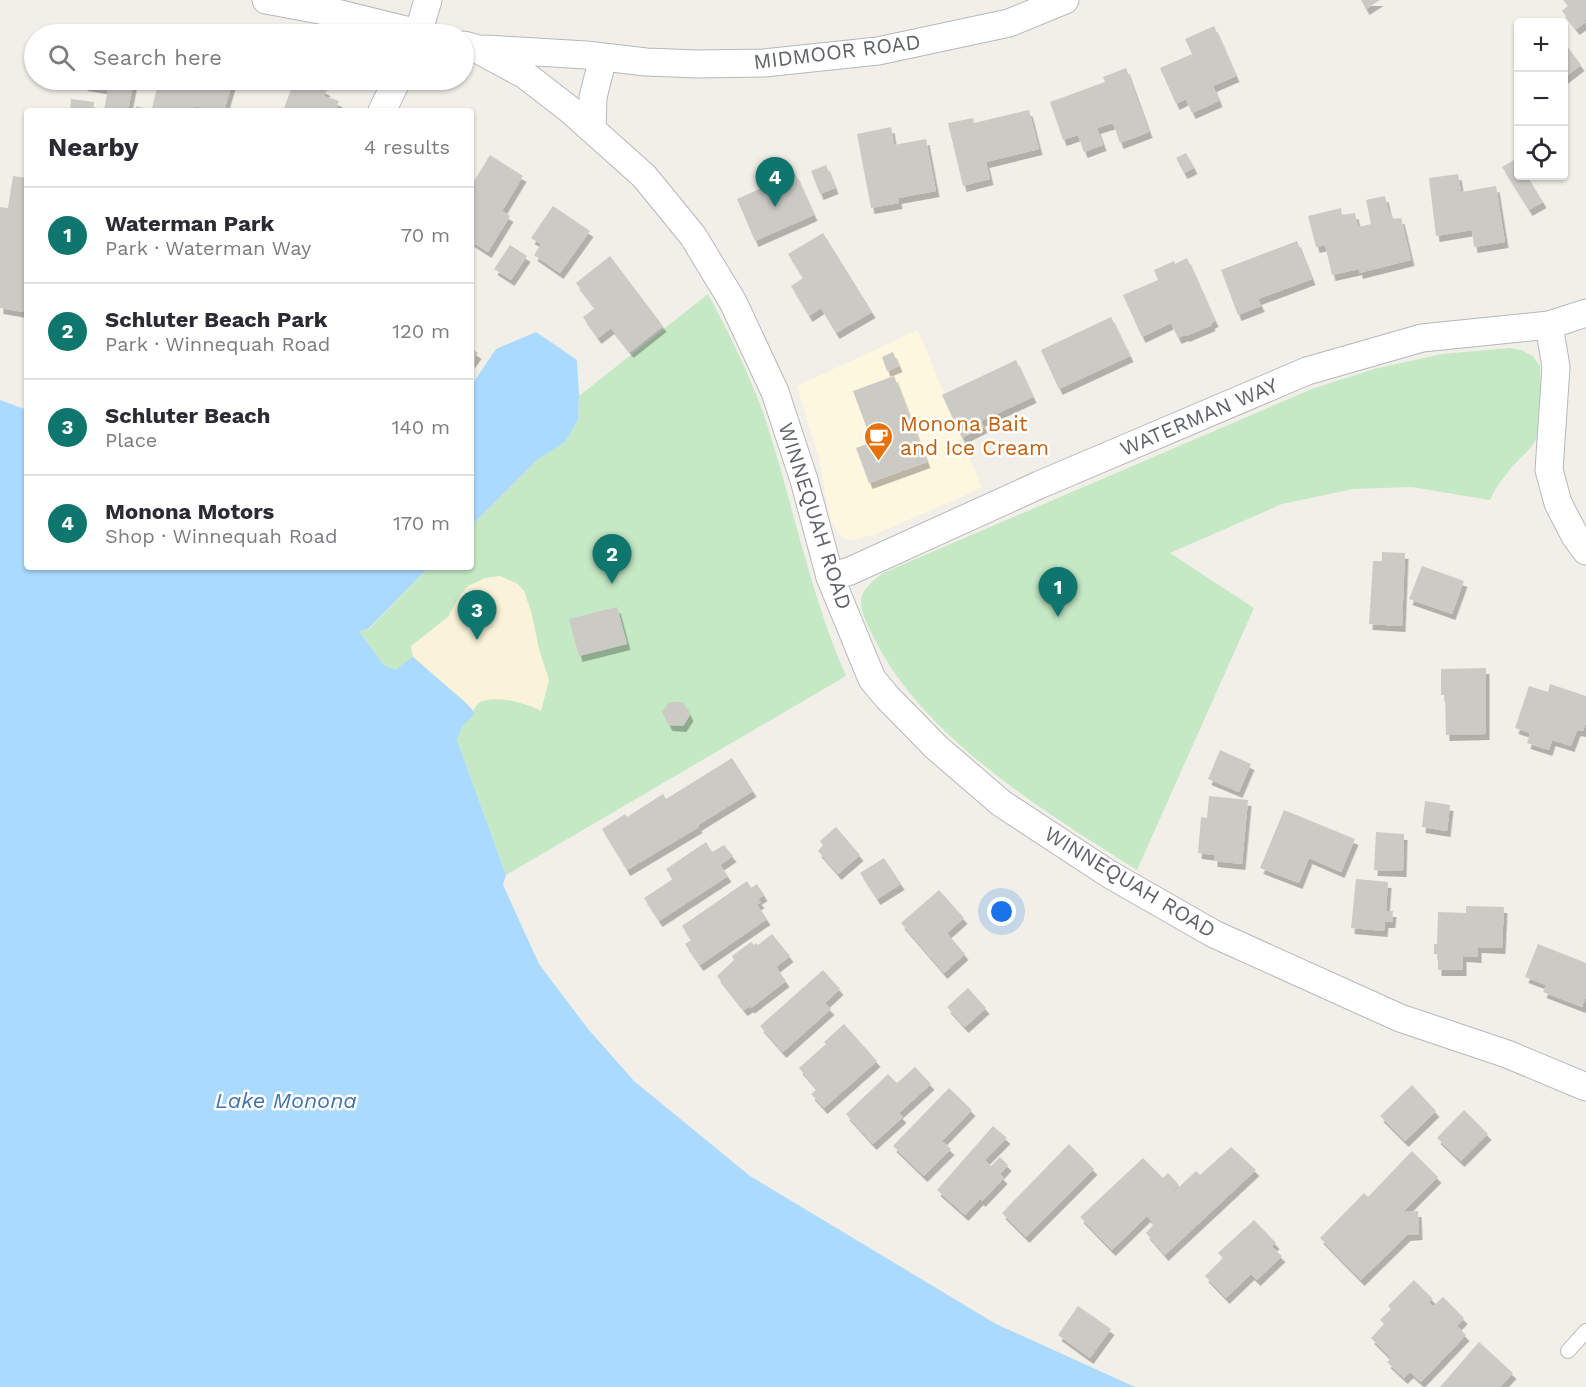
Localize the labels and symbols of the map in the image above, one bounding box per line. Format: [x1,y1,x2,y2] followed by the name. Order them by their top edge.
[752,29,922,74] street label: MIDMOOR ROAD
[756,158,794,207] pin: 4
[1116,372,1282,461] street label: WATERMAN WAY
[900,411,1049,460] place label: Monona Bait and Ice Cream
[773,419,857,612] street label: WINNEQUAH ROAD
[863,420,895,462] cafe icon: Monona Bait and Ice Cream
[592,534,632,584] pin: 2
[1038,568,1078,617] pin: 1
[458,590,496,640] pin: 3
[1040,821,1220,942] street label: WINNEQUAH ROAD
[987,897,1016,926] your location
[215,1088,357,1113] water label: Lake Monona

